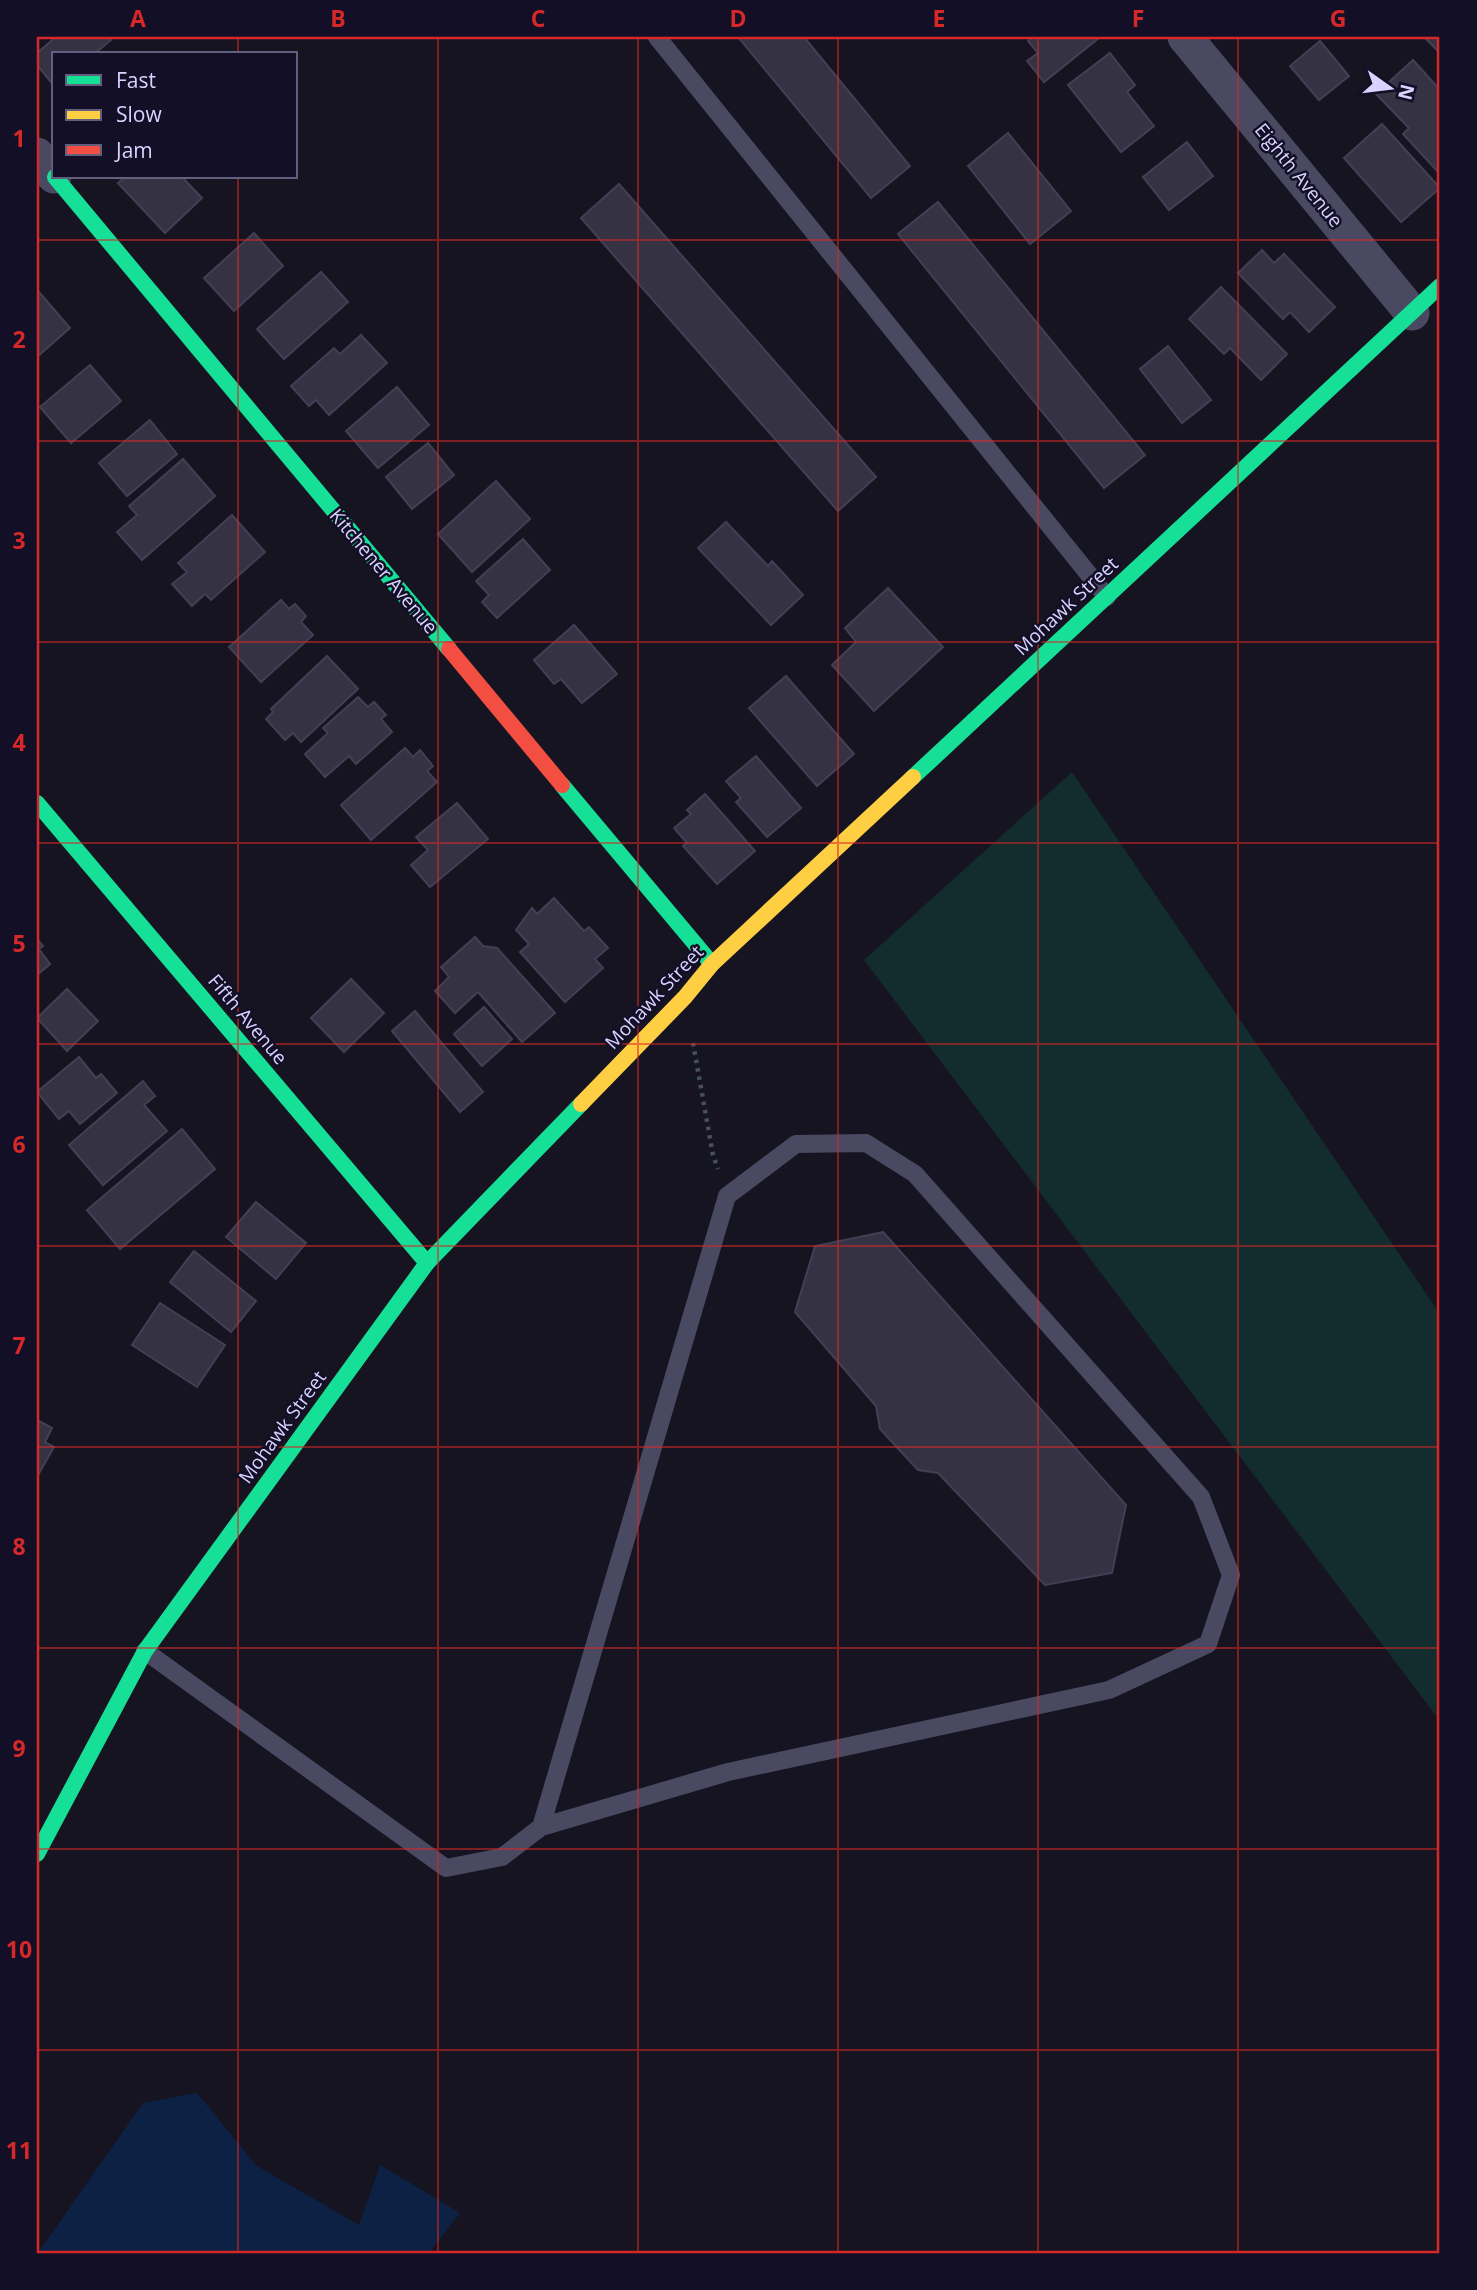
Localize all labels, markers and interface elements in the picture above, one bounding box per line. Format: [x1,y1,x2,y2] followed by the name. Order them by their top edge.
[130,2,146,34] text: A
[330,2,346,34] text: B
[531,2,545,34] text: C
[729,2,747,34] text: D
[933,2,945,34] text: E
[1132,2,1144,34] text: F
[1330,2,1346,34] text: G
[52,52,298,178] legend
[1354,52,1424,122] north arrow
[116,66,156,94] text: Fast
[1392,81,1421,103] text: N
[116,100,162,128] text: Slow
[1249,118,1349,232] street label: Eighth Avenue
[12,122,26,154] text: 1
[114,136,153,164] text: Jam
[12,323,26,355] text: 2
[324,503,444,639] street label: Kitchener Avenue
[12,524,26,556] text: 3
[1008,551,1124,661] street label: Mohawk Street
[12,726,26,758] text: 4
[12,927,26,959] text: 5
[599,939,709,1055] street label: Mohawk Street
[203,968,293,1070] street label: Fifth Avenue
[12,1128,26,1160] text: 6
[12,1329,26,1361] text: 7
[232,1365,332,1489] street label: Mohawk Street
[12,1530,26,1562] text: 8
[12,1732,26,1764] text: 9
[6,1933,32,1965] text: 10
[6,2134,32,2166] text: 11

